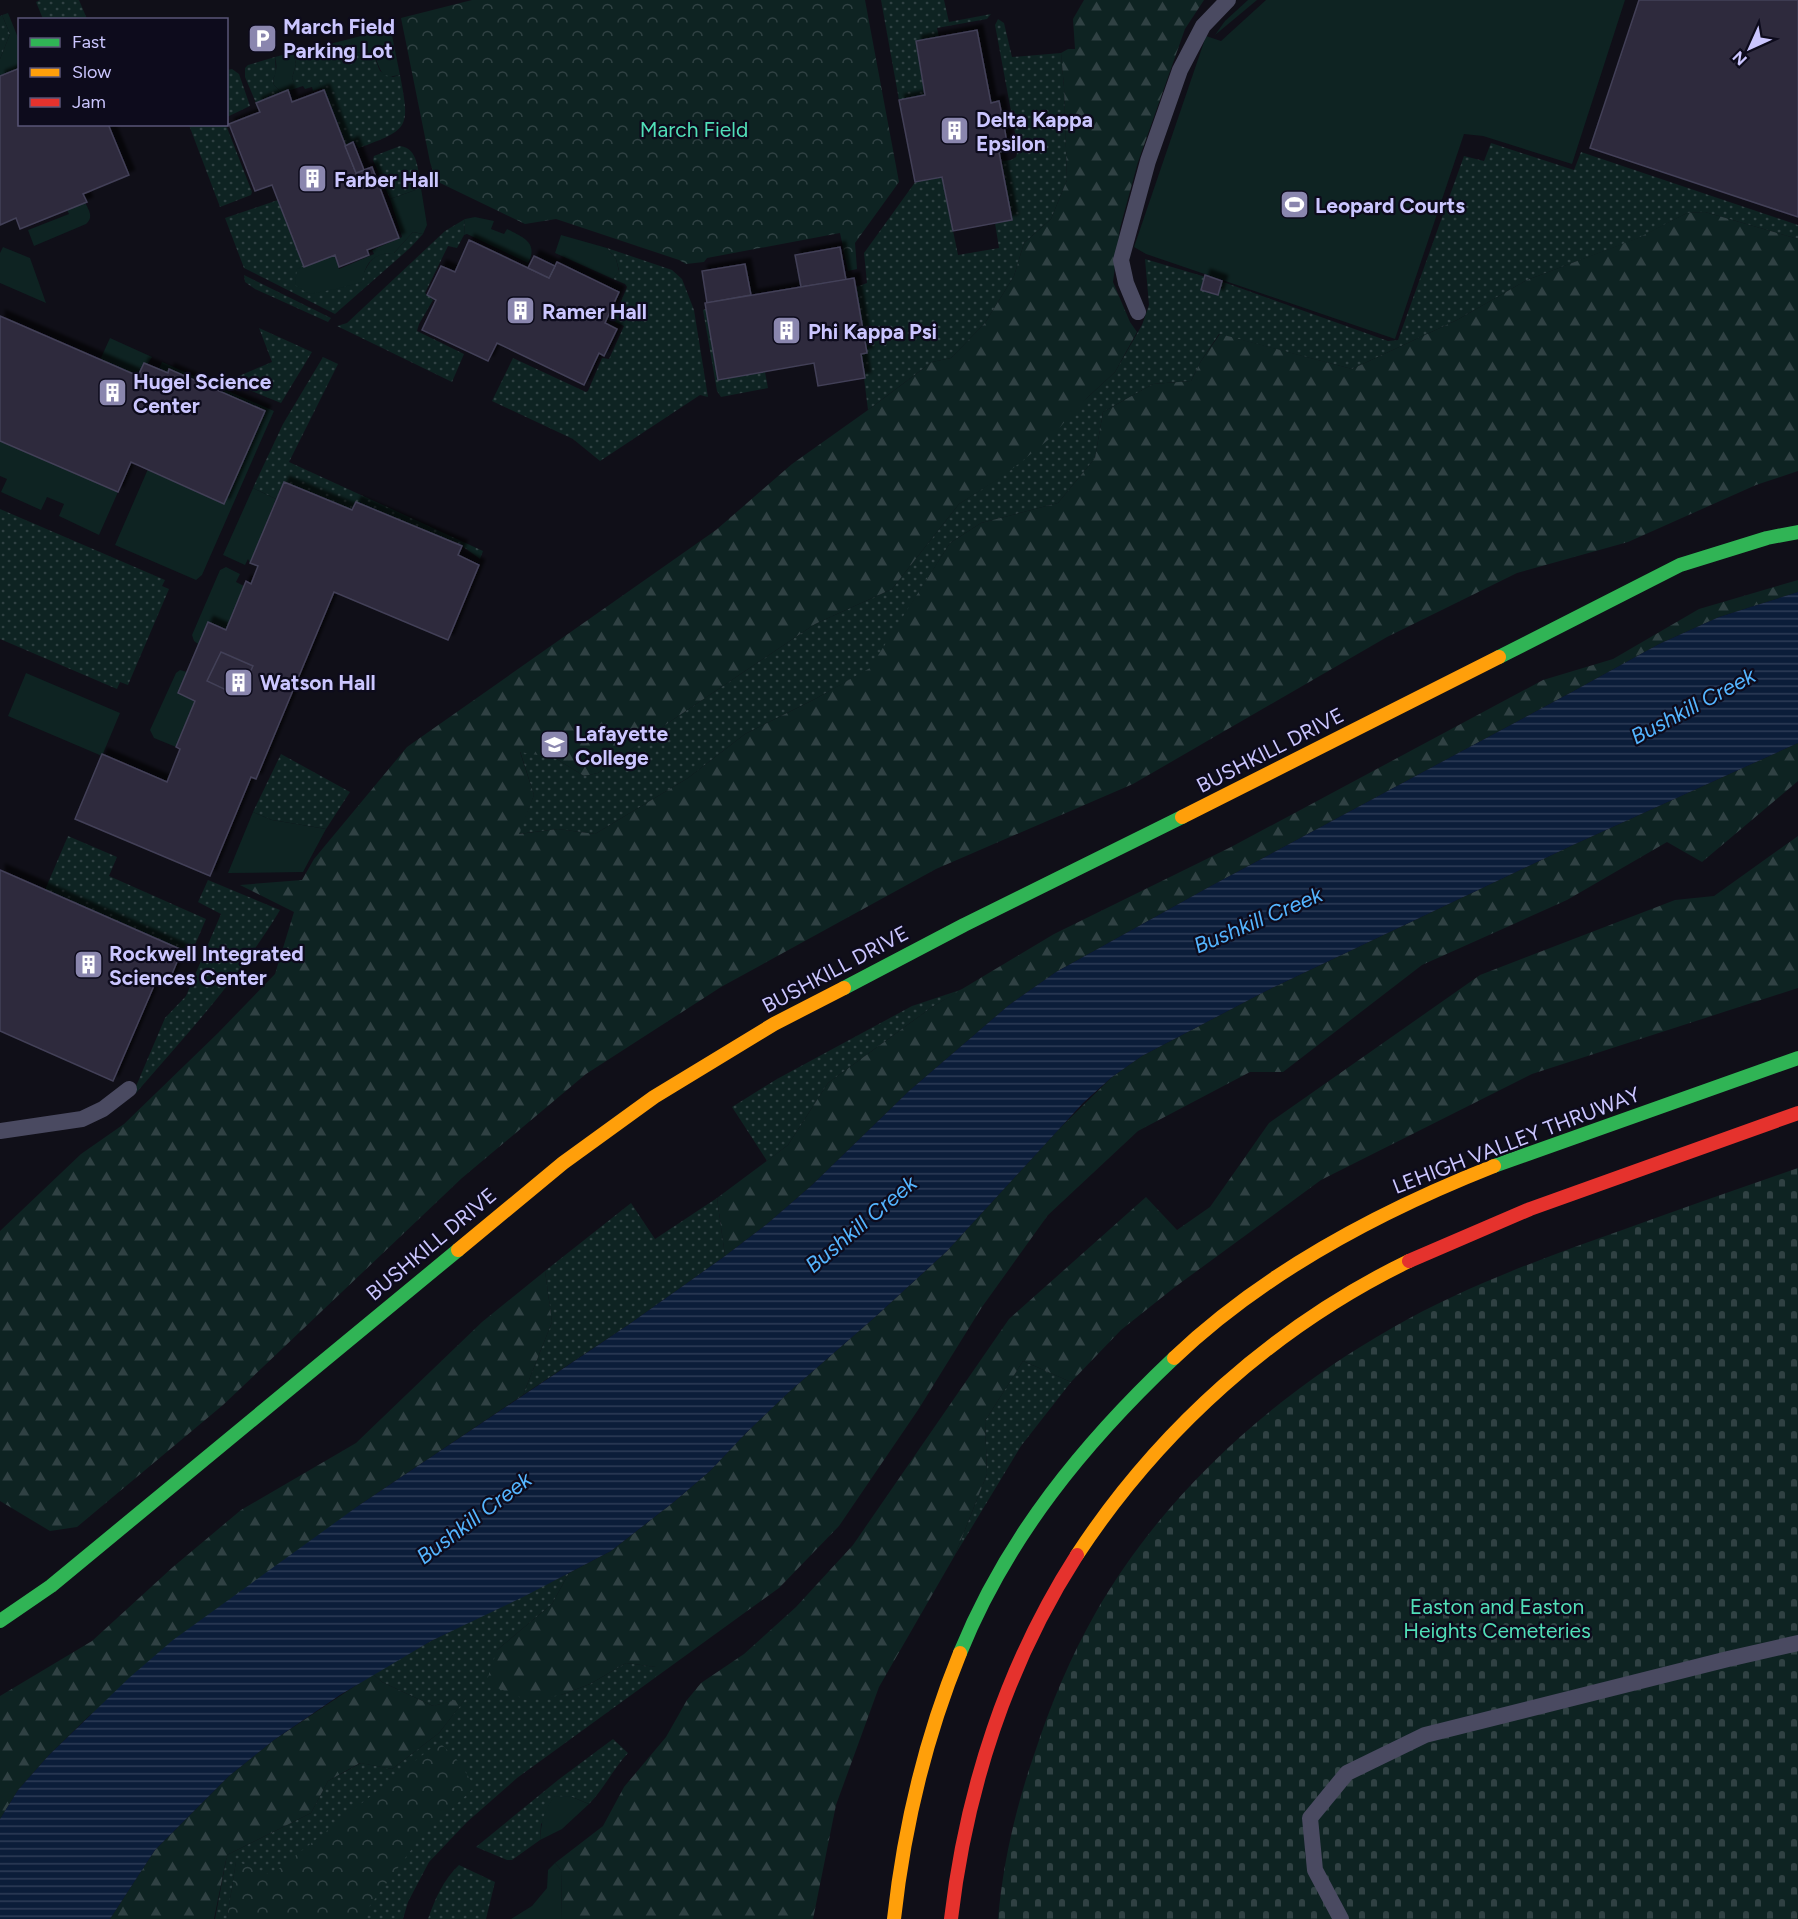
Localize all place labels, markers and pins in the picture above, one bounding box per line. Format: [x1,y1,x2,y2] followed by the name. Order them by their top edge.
[283,14,395,63] place label: March Field Parking Lot
[246,22,278,54] parking icon: March Field Parking Lot
[976,107,1093,156] place label: Delta Kappa Epsilon
[939,115,971,147] building icon: Delta Kappa Epsilon
[297,163,329,195] building icon: Farber Hall
[334,167,439,192] place label: Farber Hall
[1278,189,1310,221] sports icon: Leopard Courts
[1315,193,1465,218] place label: Leopard Courts
[505,295,537,327] building icon: Ramer Hall
[542,299,647,324] place label: Ramer Hall
[771,315,803,347] building icon: Phi Kappa Psi
[808,319,937,344] place label: Phi Kappa Psi
[133,369,272,418] place label: Hugel Science Center
[96,377,128,409] building icon: Hugel Science Center
[223,666,255,698] building icon: Watson Hall
[260,670,376,695] place label: Watson Hall
[575,721,668,770] place label: Lafayette College
[538,729,570,761] school or university icon: Lafayette College
[109,941,304,990] place label: Rockwell Integrated Sciences Center
[72,949,104,981] building icon: Rockwell Integrated Sciences Center

